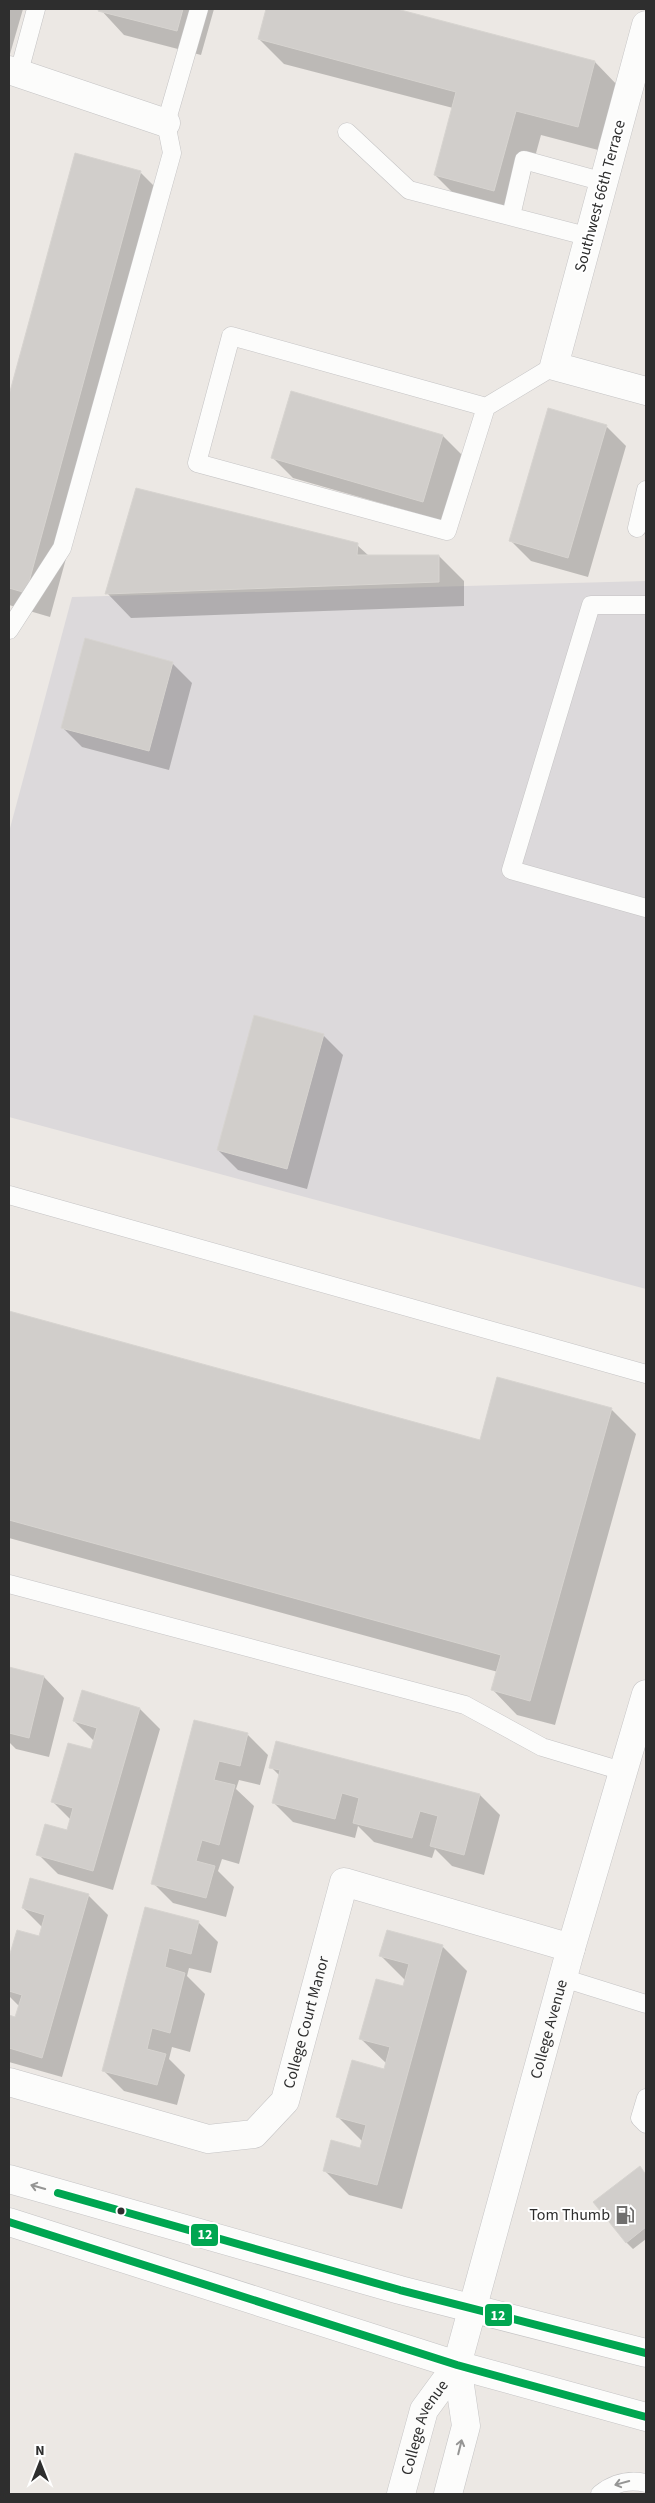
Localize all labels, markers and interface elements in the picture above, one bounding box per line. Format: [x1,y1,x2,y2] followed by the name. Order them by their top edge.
[569,117,631,275] street label: Southwest 66th Terrace
[278,1953,335,2091] street label: College Court Manor
[525,1977,573,2081] street label: College Avenue
[30,2181,46,2191] one-way arrow
[529,2204,610,2226] place label: Tom Thumb
[614,2204,636,2226] fuel station icon: Tom Thumb
[116,2206,126,2216] unlabelled marker
[190,2223,219,2247] line badge: 12
[198,2225,212,2245] text: 12
[484,2303,513,2327] line badge: 12
[491,2306,505,2326] text: 12
[396,2375,454,2478] street label: College Avenue
[15,2438,65,2488] north arrow
[456,2439,466,2455] one-way arrow
[35,2441,45,2461] text: N
[614,2478,630,2488] one-way arrow

